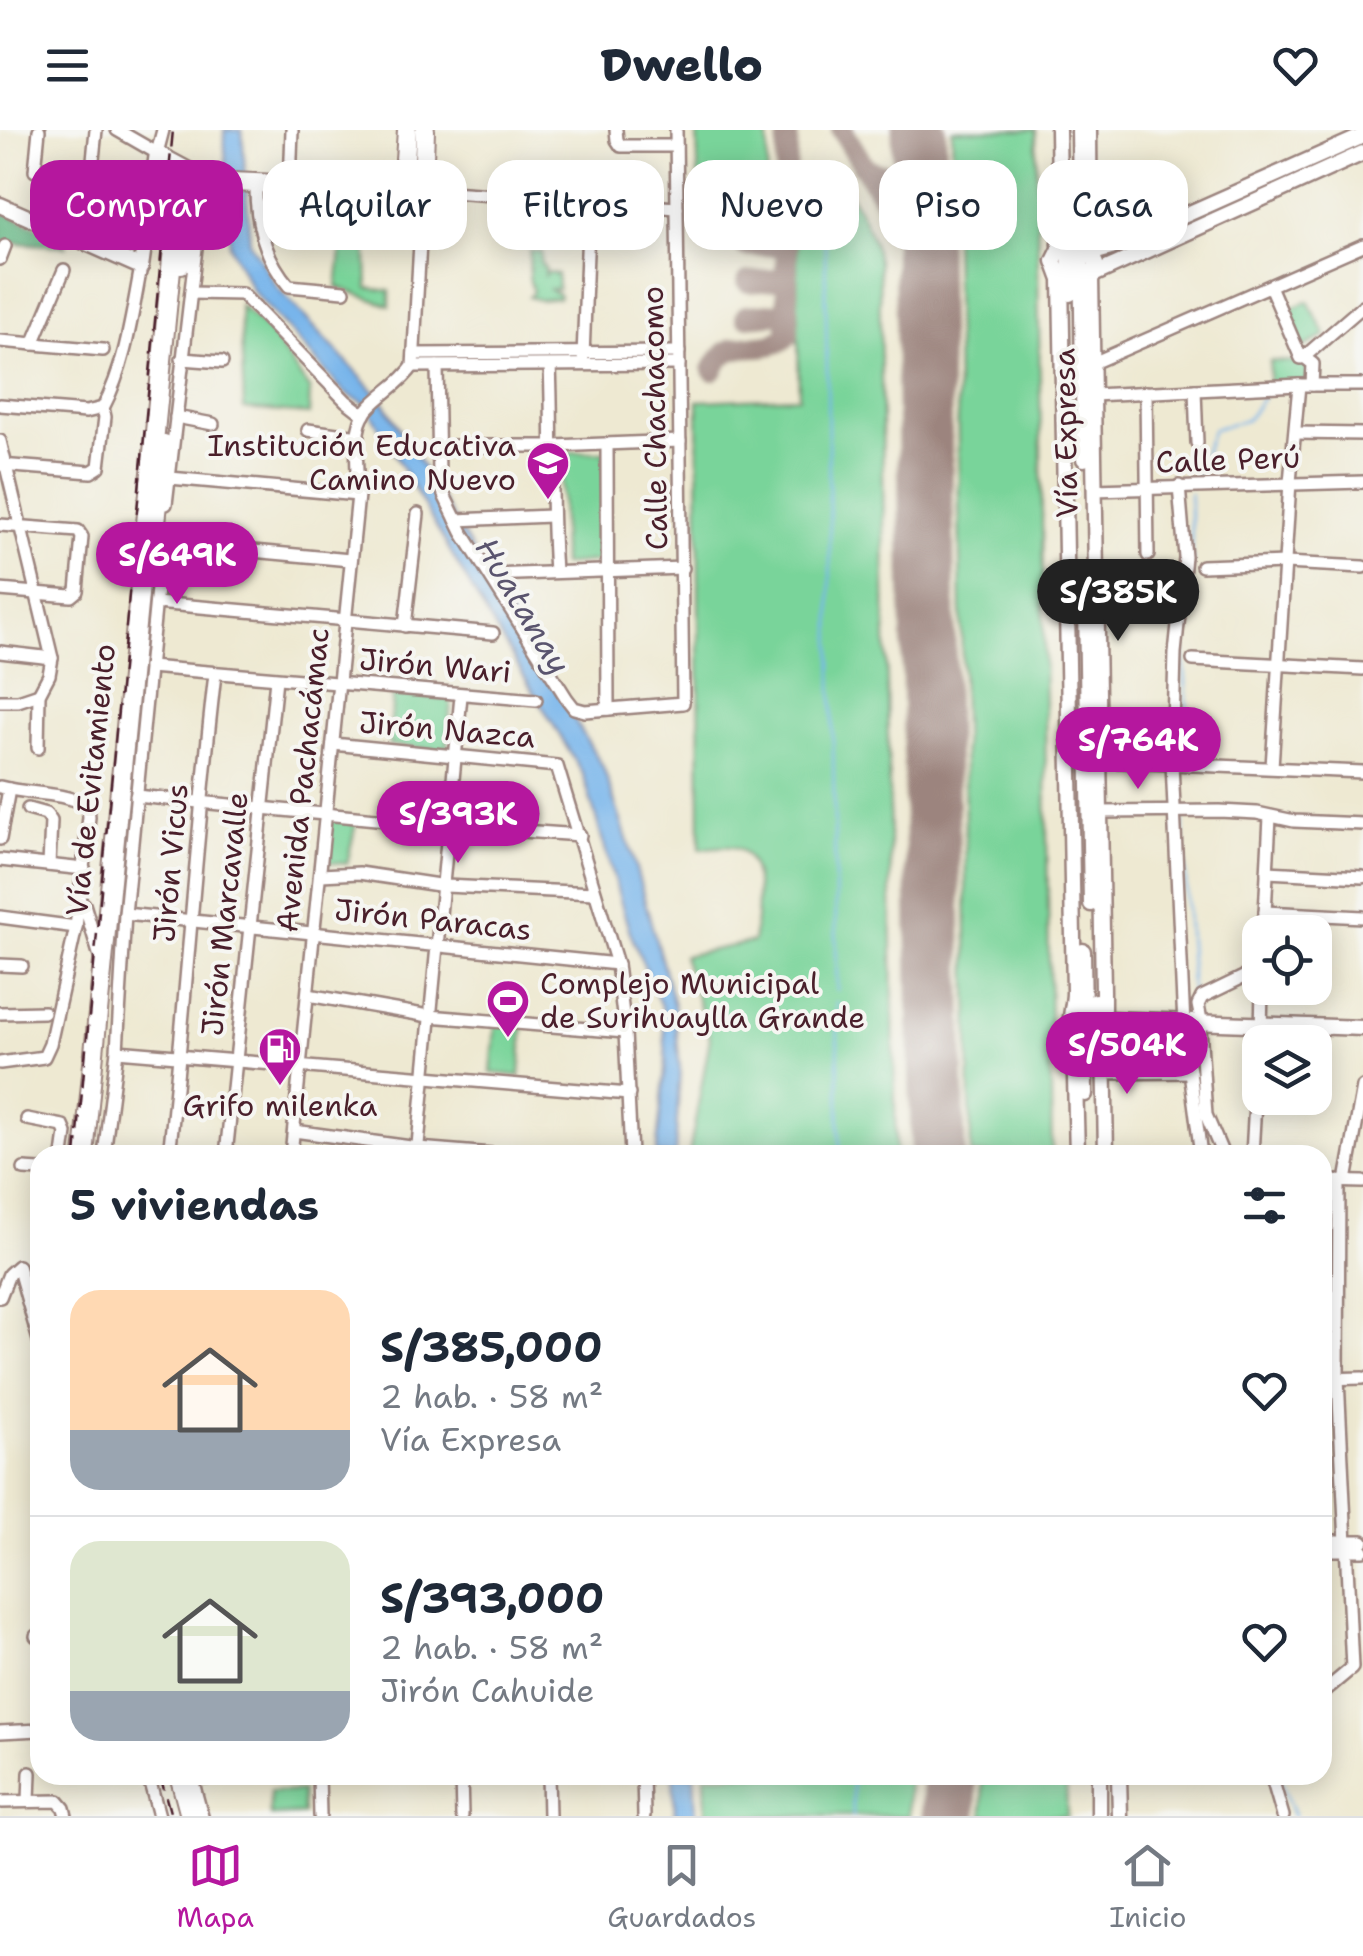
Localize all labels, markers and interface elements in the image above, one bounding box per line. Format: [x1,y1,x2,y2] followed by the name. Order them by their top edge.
[600,35,763,95] text: Dwello
[40,38,95,93] icon: menu
[1268,38,1323,93] icon: heart
[30,160,243,250] chip: Comprar
[263,160,467,250] chip: Alquilar
[487,160,664,250] chip: Filtros
[684,160,859,250] chip: Nuevo
[879,160,1017,250] chip: Piso
[1037,160,1188,250] chip: Casa
[632,286,677,550] street label: Calle Chachacomo
[1044,347,1087,518] street label: Vía Expresa
[207,425,516,500] place label: Institución Educativa Camino Nuevo
[1155,436,1301,483] street label: Calle Perú
[525,440,571,501] school or university icon: Institución Educativa Camino Nuevo
[96,522,258,607] pin: S/649K
[466,529,581,682] water label: Huatanay
[118,533,236,576] text: S/649K
[1037,559,1199,644] pin: S/385K
[1059,570,1177,613] text: S/385K
[266,626,339,934] street label: Avenida Pachacámac
[357,638,513,693] street label: Jirón Wari
[56,642,125,918] street label: Vía de Evitamiento
[357,701,537,758] street label: Jirón Nazca
[1057,707,1219,792] pin: S/764K
[1078,718,1198,761] text: S/764K
[377,781,539,866] pin: S/393K
[143,782,198,944] street label: Jirón Vicus
[191,790,258,1038] street label: Jirón Marcavalle
[399,792,517,835] text: S/393K
[332,889,534,950] street label: Jirón Paracas
[1242,915,1332,1115] map controls
[1242,915,1332,1005] button: locate
[540,963,865,1038] place label: Complejo Municipal de Surihuaylla Grande
[485,978,531,1039] sports icon: Complejo Municipal de Surihuaylla Grande
[1046,1012,1208,1097] pin: S/504K
[1068,1023,1186,1066] text: S/504K
[1242,1025,1332,1115] button: layers
[257,1026,303,1087] fuel station icon: Grifo milenka
[183,1085,378,1126] place label: Grifo milenka
[70,1177,319,1233] text: 5 viviendas
[1237,1178,1292,1233] icon: filters
[380,1319,603,1375] text: S/385,000
[150,1330,270,1450] icon: home
[1237,1363,1292,1418] icon: heart
[380,1375,603,1418] text: 2 hab. · 58 m²
[380,1418,561,1461] text: Vía Expresa
[380,1570,604,1626] text: S/393,000
[150,1581,270,1701] icon: home
[1237,1614,1292,1669] icon: heart
[380,1626,603,1669] text: 2 hab. · 58 m²
[380,1669,594,1712] text: Jirón Cahuide
[177,1838,254,1936] tab: Mapa
[607,1838,756,1936] tab: Guardados
[1110,1838,1186,1936] tab: Inicio

